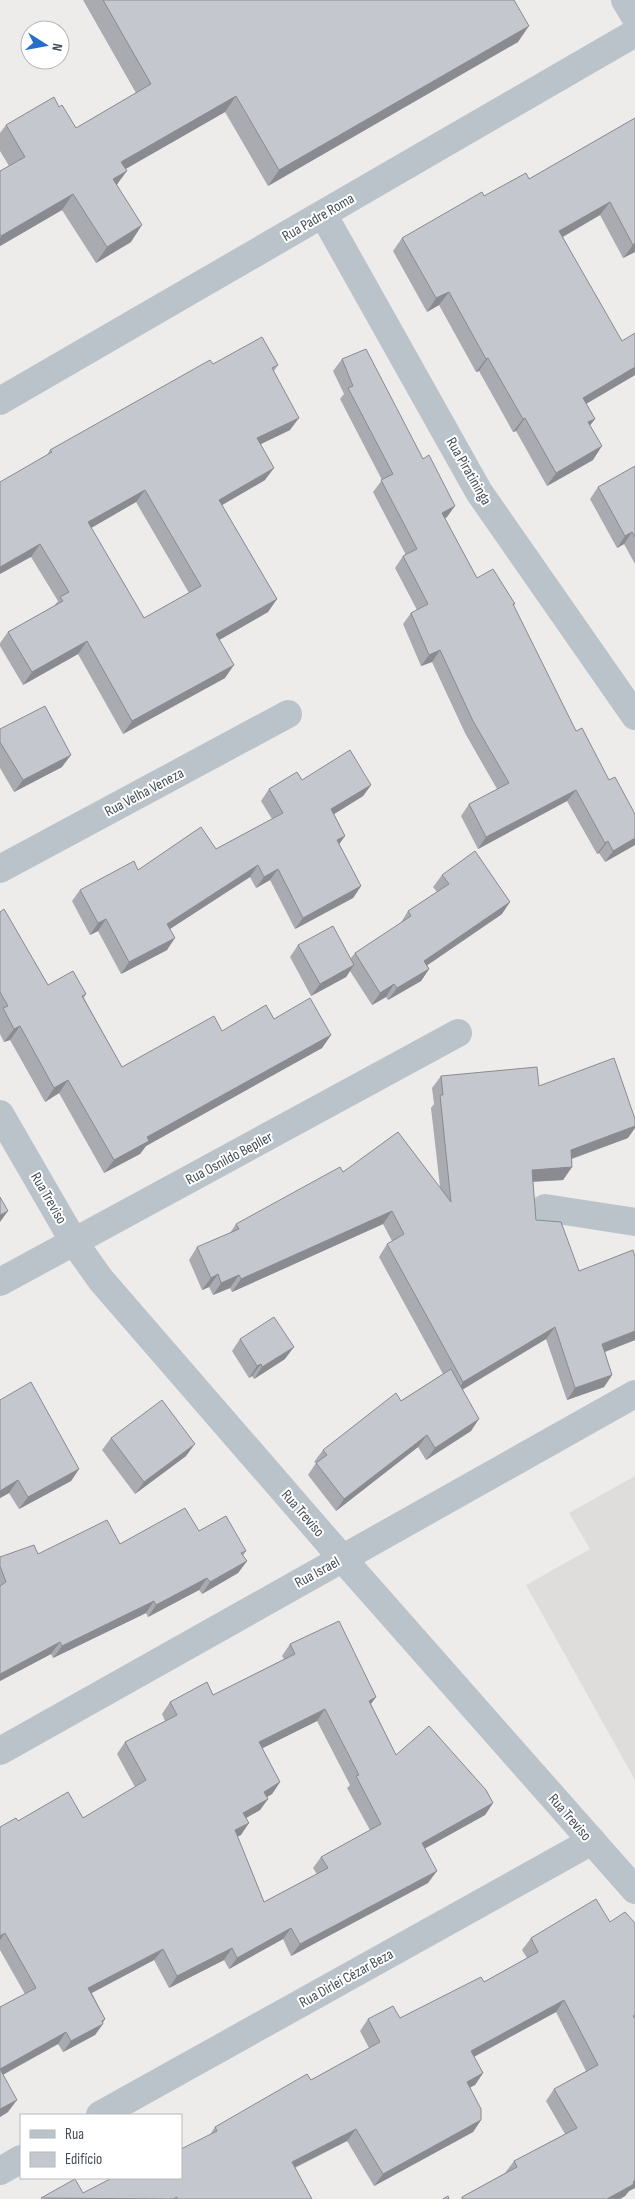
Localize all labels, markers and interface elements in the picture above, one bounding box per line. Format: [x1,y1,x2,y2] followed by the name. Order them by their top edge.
[20,20,70,70] north arrow
[48,42,66,53] text: N
[279,189,358,246] street label: Rua Padre Roma
[442,434,496,509] street label: Rua Piratininga
[101,764,187,821] street label: Rua Velha Veneza
[182,1127,277,1189] street label: Rua Osnildo Bepller
[26,1169,71,1227] street label: Rua Treviso
[277,1486,328,1541] street label: Rua Treviso
[291,1552,343,1592] street label: Rua Israel
[544,1790,595,1845] street label: Rua Treviso
[296,1945,397,2012] street label: Rua Dirlei Cézar Beza
[20,2114,182,2179] legend
[65,2125,84,2144] text: Rua
[65,2150,102,2169] text: Edifício

